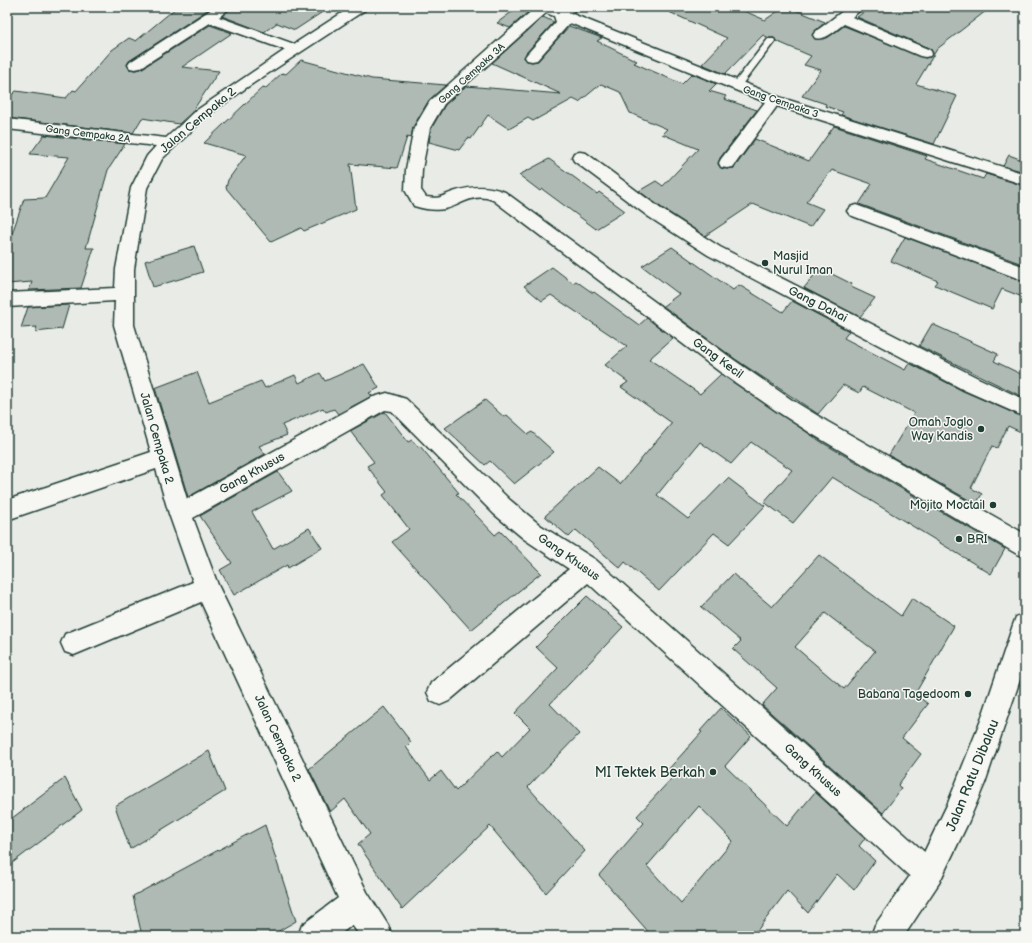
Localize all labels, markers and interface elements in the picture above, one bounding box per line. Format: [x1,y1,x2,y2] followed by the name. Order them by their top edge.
[436,40,508,107] street label: Gang Cempaka 3A
[741,83,820,121] street label: Gang Cempaka 3
[157,84,239,156] street label: Jalan Cempaka 2
[45,123,132,145] street label: Gang Cempaka 2A
[773,249,833,278] place label: Masjid Nurul Iman
[760,258,770,268] marker: Masjid Nurul Iman
[786,283,850,326] street label: Gang Dahai
[689,335,746,382] street label: Gang Kecil
[136,391,177,486] street label: Jalan Cempaka 2
[909,415,973,444] place label: Omah Joglo Way Kandis
[976,424,986,434] marker: Omah Joglo Way Kandis
[217,449,288,498] street label: Gang Khusus
[910,498,985,513] place label: Mojito Moctail
[988,500,998,510] marker: Mojito Moctail
[535,531,603,584] street label: Gang Khusus
[967,532,988,547] place label: BRI
[954,534,964,544] marker: BRI
[858,687,960,702] place label: Babana Tagedoom
[963,689,973,699] marker: Babana Tagedoom
[251,692,304,784] street label: Jalan Cempaka 2
[942,717,1003,834] street label: Jalan Ratu Dibalau
[781,741,845,800] street label: Gang Khusus
[595,764,705,781] place label: MI Tektek Berkah
[708,767,718,777] marker: MI Tektek Berkah

